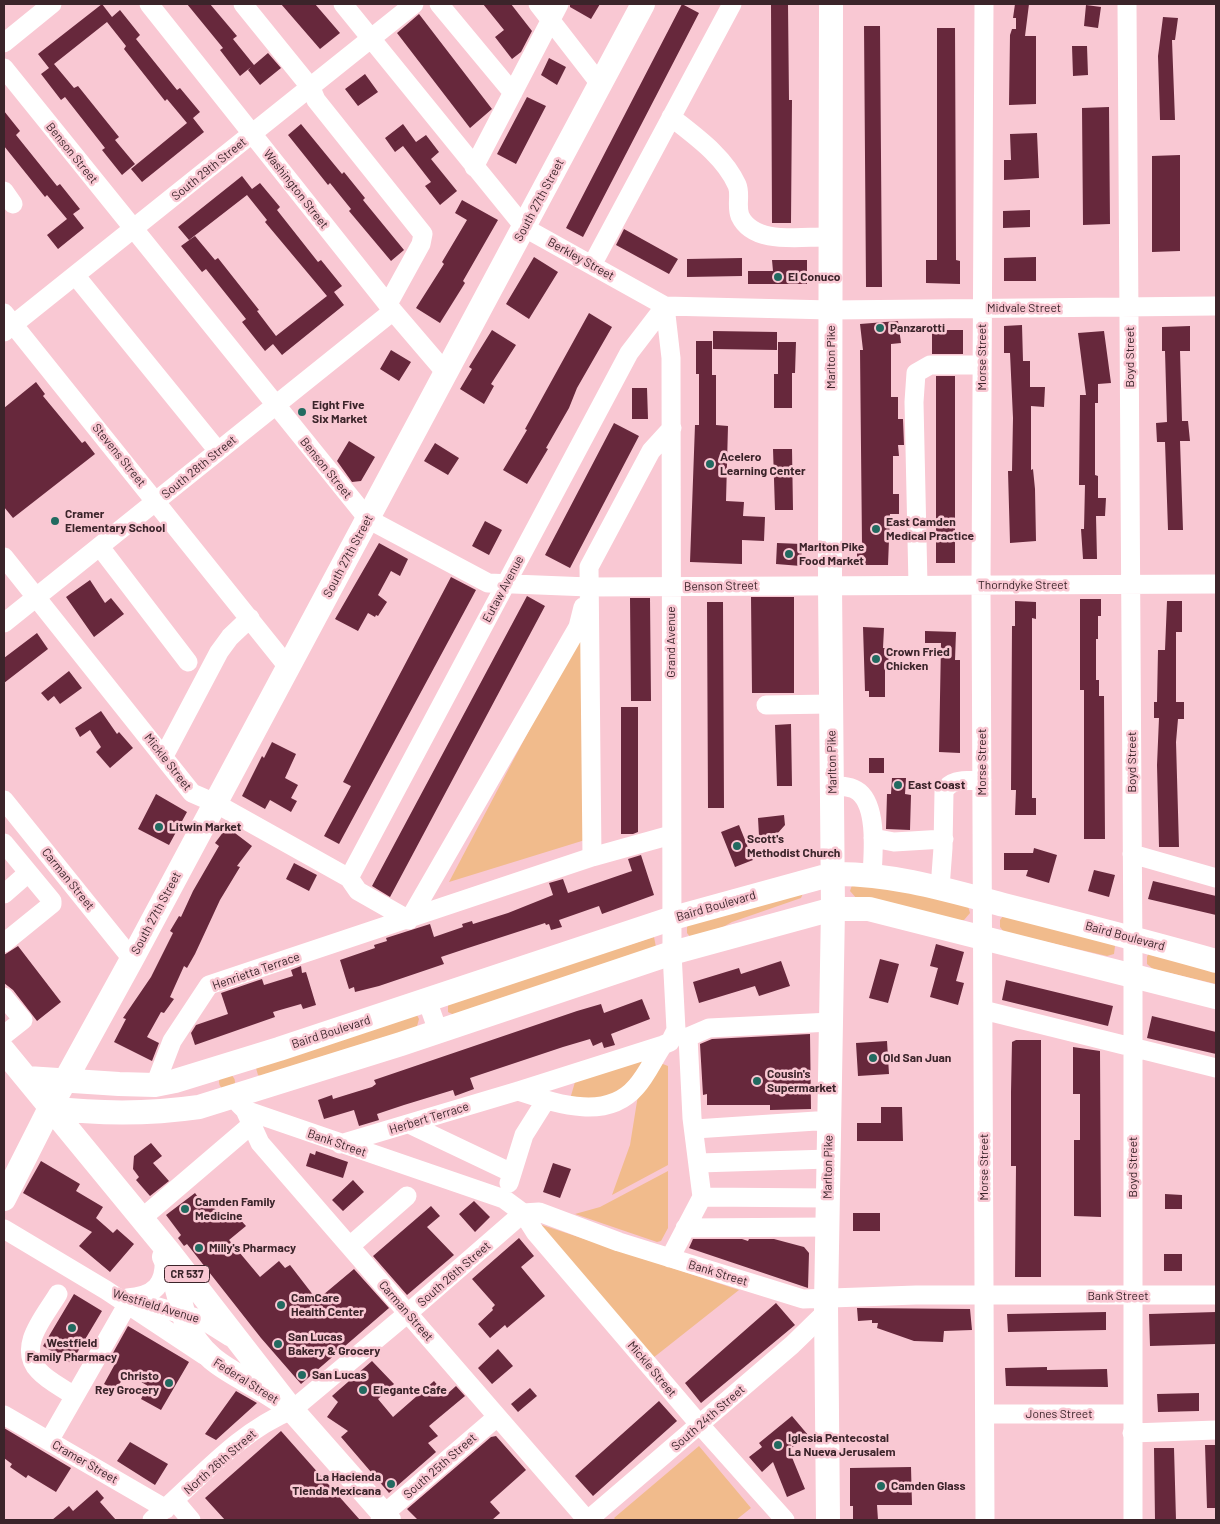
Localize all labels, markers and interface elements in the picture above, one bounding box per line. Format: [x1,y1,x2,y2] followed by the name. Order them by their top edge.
[43,120,101,186] street label: Benson Street
[169,134,249,204] street label: South 29th Street
[261,146,331,232] street label: Washington Street
[511,156,567,244] street label: South 27th Street
[545,235,617,283] street label: Berkley Street
[788,270,840,284] place label: El Conuco
[772,271,784,283] marker: El Conuco
[987,301,1061,315] street label: Midvale Street
[890,321,945,335] place label: Panzarotti
[874,322,886,334] marker: Panzarotti
[975,324,989,390] street label: Morse Street
[824,325,838,389] street label: Marlton Pike
[1123,327,1137,387] street label: Boyd Street
[312,398,367,426] place label: Eight Five Six Market
[296,406,308,418] marker: Eight Five Six Market
[89,421,149,489] street label: Stevens Street
[159,432,239,502] street label: South 28th Street
[297,435,355,501] street label: Benson Street
[720,450,806,478] place label: Acelero Learning Center
[704,458,716,470] marker: Acelero Learning Center
[65,507,165,535] place label: Cramer Elementary School
[320,512,376,600] street label: South 27th Street
[49,515,61,527] marker: Cramer Elementary School
[886,515,974,543] place label: East Camden Medical Practice
[870,523,882,535] marker: East Camden Medical Practice
[799,540,864,568] place label: Marlton Pike Food Market
[783,548,795,560] marker: Marlton Pike Food Market
[479,553,527,625] street label: Eutaw Avenue
[684,578,758,594] street label: Benson Street
[978,578,1068,592] street label: Thorndyke Street
[664,606,678,678] street label: Grand Avenue
[886,645,950,673] place label: Crown Fried Chicken
[870,653,882,665] marker: Crown Fried Chicken
[975,729,989,795] street label: Morse Street
[824,730,840,794] street label: Marlton Pike
[141,731,195,793] street label: Mickle Street
[1125,732,1139,792] street label: Boyd Street
[908,778,965,792] place label: East Coast
[892,779,904,791] marker: East Coast
[169,820,241,834] place label: Litwin Market
[153,821,165,833] marker: Litwin Market
[747,832,840,860] place label: Scott's Methodist Church
[731,840,743,852] marker: Scott's Methodist Church
[39,845,97,913] street label: Carman Street
[128,869,184,957] street label: South 27th Street
[675,888,757,924] street label: Baird Boulevard
[1084,918,1166,954] street label: Baird Boulevard
[210,949,302,993] street label: Henrietta Terrace
[290,1012,372,1052] street label: Baird Boulevard
[883,1051,951,1065] place label: Old San Juan
[867,1052,879,1064] marker: Old San Juan
[767,1067,836,1095] place label: Cousin's Supermarket
[751,1075,763,1087] marker: Cousin's Supermarket
[387,1099,471,1137] street label: Herbert Terrace
[306,1126,368,1160] street label: Bank Street
[977,1134,991,1200] street label: Morse Street
[820,1135,836,1199] street label: Marlton Pike
[1126,1137,1140,1197] street label: Boyd Street
[195,1195,275,1223] place label: Camden Family Medicine
[179,1203,191,1215] marker: Camden Family Medicine
[415,1238,493,1310] street label: South 26th Street
[209,1241,296,1255] place label: Milly's Pharmacy
[193,1242,205,1254] marker: Milly's Pharmacy
[687,1257,749,1289] street label: Bank Street
[164,1266,210,1282] road number: CR 537
[376,1278,436,1344] street label: Carman Street
[111,1286,201,1326] street label: Westfield Avenue
[1087,1289,1149,1303] street label: Bank Street
[291,1291,364,1319] place label: CamCare Health Center
[275,1299,287,1311] marker: CamCare Health Center
[66,1322,78,1334] marker: Westfield Family Pharmacy
[288,1330,380,1358] place label: San Lucas Bakery & Grocery
[27,1336,117,1364] place label: Westfield Family Pharmacy
[272,1338,284,1350] marker: San Lucas Bakery & Grocery
[625,1338,679,1400] street label: Mickle Street
[211,1355,281,1407] street label: Federal Street
[312,1368,367,1382] place label: San Lucas
[95,1369,159,1397] place label: Christo Rey Grocery
[296,1369,308,1381] marker: San Lucas
[163,1377,175,1389] marker: Christo Rey Grocery
[668,1382,748,1454] street label: South 24th Street
[373,1383,447,1397] place label: Elegante Cafe
[357,1384,369,1396] marker: Elegante Cafe
[1025,1407,1093,1421] street label: Jones Street
[181,1427,259,1497] street label: North 26th Street
[401,1430,479,1502] street label: South 25th Street
[788,1431,896,1459] place label: Iglesia Pentecostal La Nueva Jerusalem
[50,1437,120,1487] street label: Cramer Street
[772,1439,784,1451] marker: Iglesia Pentecostal La Nueva Jerusalem
[292,1470,381,1498] place label: La Hacienda Tienda Mexicana
[385,1478,397,1490] marker: La Hacienda Tienda Mexicana
[891,1479,965,1493] place label: Camden Glass
[875,1480,887,1492] marker: Camden Glass

